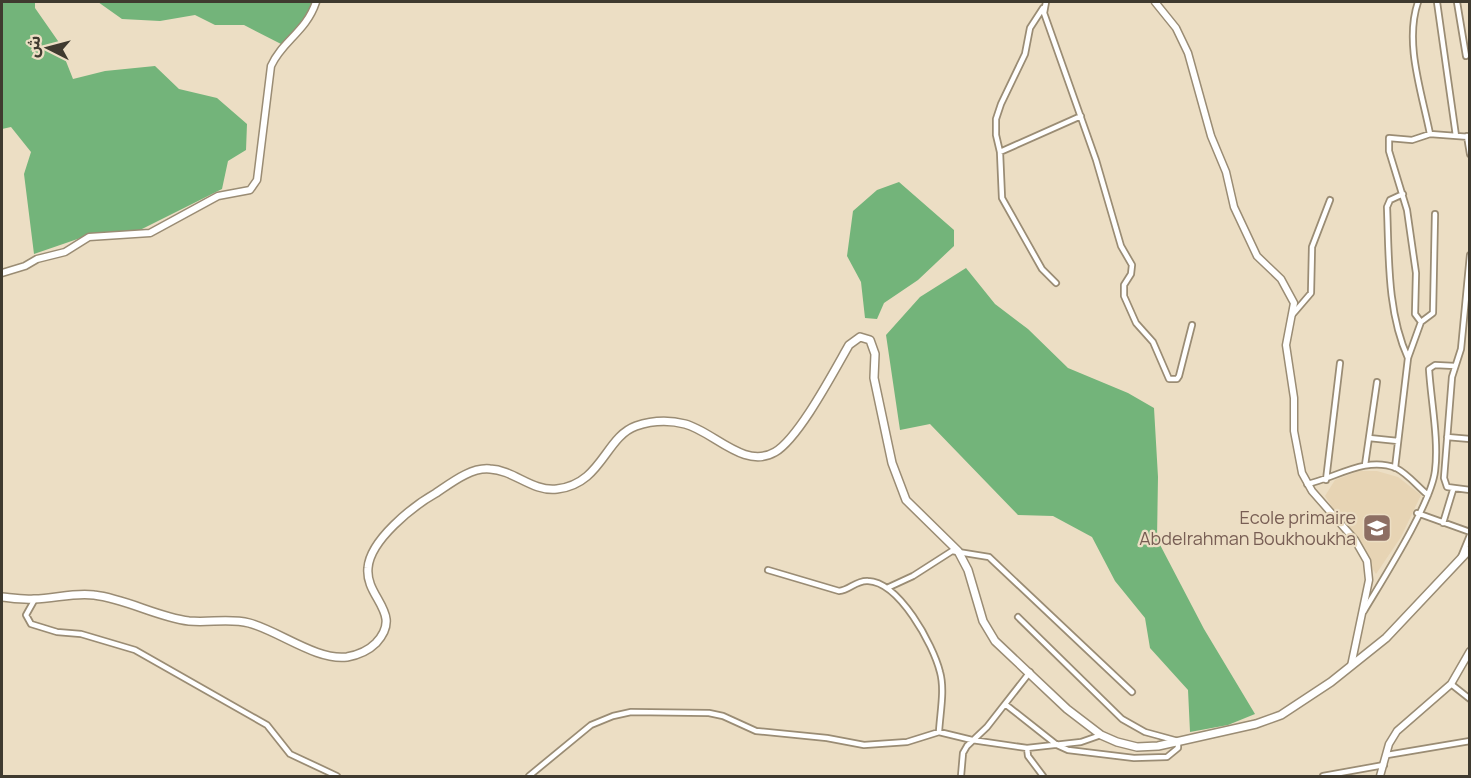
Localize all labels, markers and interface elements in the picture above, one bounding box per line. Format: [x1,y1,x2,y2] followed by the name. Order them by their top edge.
[18,18,78,78] north arrow
[21,34,45,58] text: ش
[1139,505,1356,550] place label: Ecole primaire Abdelrahman Boukhoukha
[1361,512,1393,544] school or university icon: Ecole primaire Abdelrahman Boukhoukha

